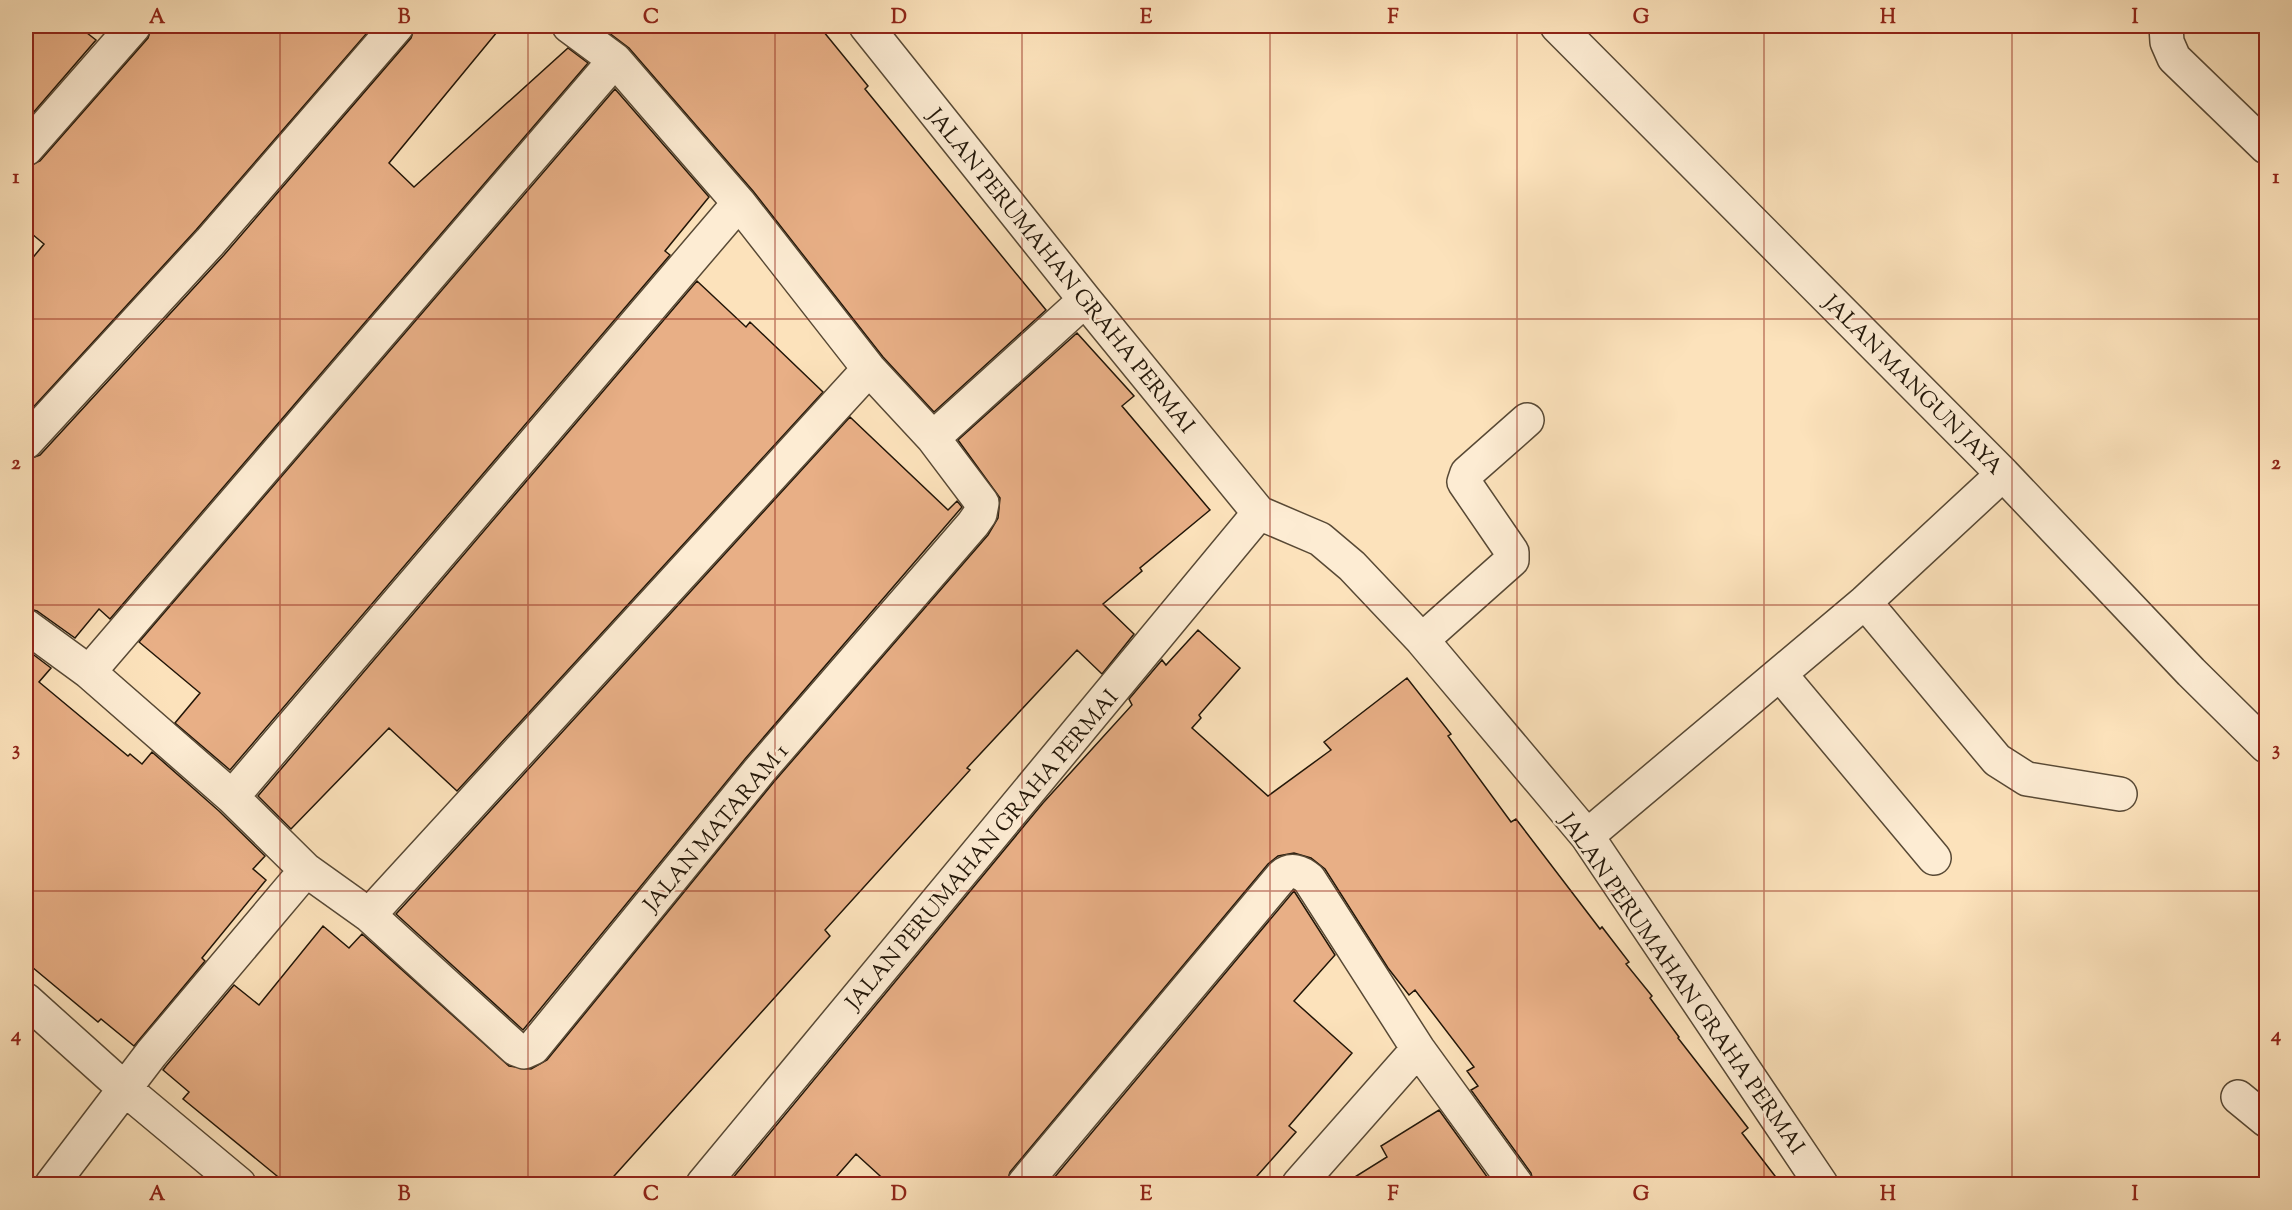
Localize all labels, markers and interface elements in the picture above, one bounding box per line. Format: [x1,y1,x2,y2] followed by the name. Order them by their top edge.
[149,4,166,33] text: A
[398,4,411,33] text: B
[643,4,659,33] text: C
[891,4,907,33] text: D
[1140,4,1153,33] text: E
[1387,4,1399,33] text: F
[1633,4,1650,33] text: G
[1880,4,1896,33] text: H
[2132,4,2139,33] text: I
[918,102,1201,441] street label: JALAN PERUMAHAN GRAHA PERMAI
[13,164,20,193] text: 1
[2273,164,2280,193] text: 1
[1814,288,2009,483] street label: JALAN MANGUN JAYA
[11,450,21,479] text: 2
[2271,450,2281,479] text: 2
[839,684,1127,1019] street label: JALAN PERUMAHAN GRAHA PERMAI
[12,736,20,765] text: 3
[2272,736,2280,765] text: 3
[637,737,798,921] street label: JALAN MATARAM 1
[1549,807,1811,1162] street label: JALAN PERUMAHAN GRAHA PERMAI
[10,1022,21,1051] text: 4
[2270,1022,2281,1051] text: 4
[149,1181,166,1210] text: A
[398,1181,411,1210] text: B
[643,1181,659,1210] text: C
[891,1181,907,1210] text: D
[1140,1181,1153,1210] text: E
[1387,1181,1399,1210] text: F
[1633,1181,1650,1210] text: G
[1880,1181,1896,1210] text: H
[2132,1181,2139,1210] text: I

